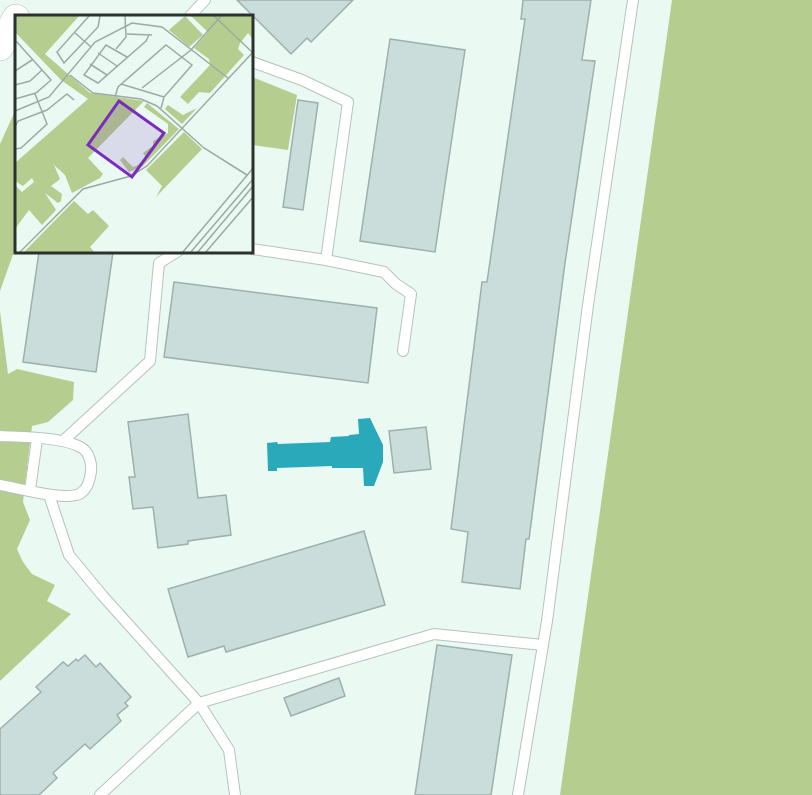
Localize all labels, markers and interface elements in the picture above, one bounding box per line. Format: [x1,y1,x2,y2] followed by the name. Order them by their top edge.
[15,15,254,254] inset map

